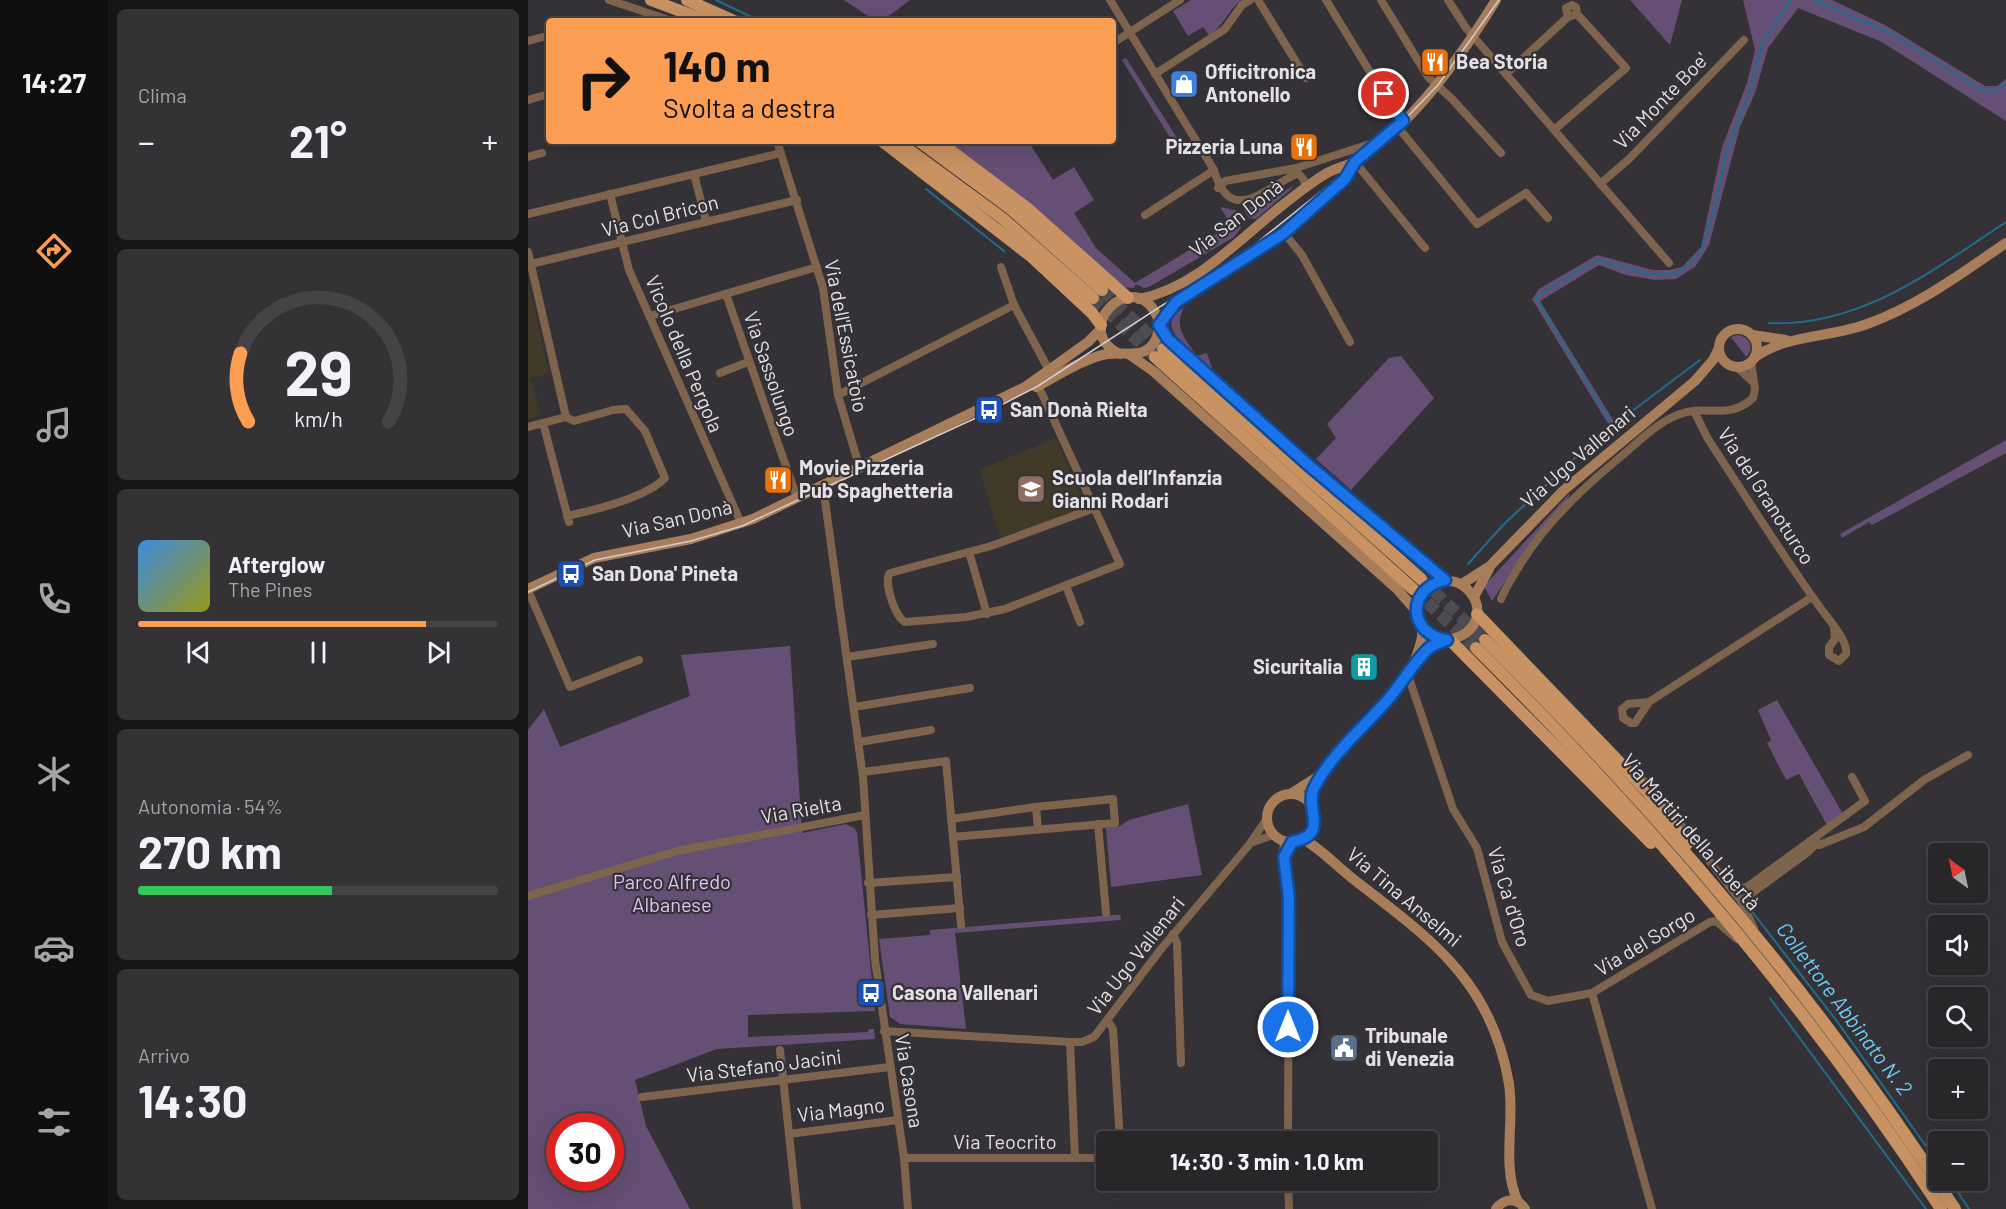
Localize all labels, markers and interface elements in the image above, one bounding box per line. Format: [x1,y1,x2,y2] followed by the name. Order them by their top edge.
[663,40,771,90] text: 140 m
[564,42,642,120] icon: right
[1419,46,1451,78] restaurant icon: Bea Storia
[1608,47,1713,154] street label: Via Monte Boe'
[1456,49,1548,73] place label: Bea Storia
[1205,59,1316,106] place label: Officitronica Antonello
[22,66,86,98] text: 14:27
[1168,68,1200,100] shop icon: Officitronica Antonello
[1358,68,1409,119] pin
[1367,77,1400,110] icon: arrive
[138,83,187,107] text: Clima
[663,91,836,123] text: Svolta a destra
[289,113,347,167] text: 21°
[138,121,155,161] text: −
[482,121,498,161] text: +
[1288,131,1320,163] restaurant icon: Pizzeria Luna
[1165,134,1283,158] place label: Pizzeria Luna
[1184,173,1287,261] street label: Via San Donà
[599,189,721,241] street label: Via Col Bricon
[33,230,75,272] icon: directions
[820,257,874,414] street label: Via dell'Essicatoio
[641,271,729,436] street label: Vicolo della Pergola
[739,308,805,439] street label: Via Sassolungo
[284,334,352,408] text: 29
[973,394,1005,426] bus stop icon: San Donà Rielta
[1010,397,1148,421] place label: San Donà Rielta
[1515,400,1640,513] street label: Via Ugo Vallenari
[33,404,75,446] icon: music
[294,406,342,431] text: km/h
[1714,422,1820,569] street label: Via del Granoturco
[799,455,953,502] place label: Movie Pizzeria Pub Spaghetteria
[762,464,794,496] restaurant icon: Movie Pizzeria Pub Spaghetteria
[1052,465,1222,512] place label: Scuola dell’Infanzia Gianni Rodari
[1015,473,1047,505] school or university icon: Scuola dell’Infanzia Gianni Rodari
[620,494,734,542] street label: Via San Donà
[228,551,325,577] text: Afterglow
[555,558,587,590] bus stop icon: San Dona' Pineta
[592,561,738,585] place label: San Dona' Pineta
[228,577,312,601] text: The Pines
[33,578,75,620] icon: phone
[182,636,215,669] icon: previous
[302,636,335,669] icon: pause
[422,636,455,669] icon: next
[1348,651,1380,683] building icon: Sicuritalia
[1253,654,1343,678] place label: Sicuritalia
[1617,748,1766,915] street label: Via Martiri della Libertà
[33,753,75,795] icon: climate
[759,790,843,828] street label: Via Rielta
[138,794,283,818] text: Autonomia · 54%
[138,824,282,878] text: 270 km
[1343,841,1467,951] street label: Via Tina Anselmi
[1928,843,1988,903] north arrow
[1928,843,1988,1191] map controls
[1483,844,1537,950] street label: Via Ca' d'Oro
[613,869,731,916] park label: Parco Alfredo Albanese
[1081,891,1189,1019] street label: Via Ugo Vallenari
[1590,902,1699,980] street label: Via del Sorgo
[1928,915,1988,975] button: sound
[1772,917,1918,1100] water label: Collettore Abbinato N. 2
[33,927,75,969] icon: car
[855,977,887,1009] bus stop icon: Casona Vallenari
[892,980,1038,1004] place label: Casona Vallenari
[1928,987,1988,1047] button: search
[1256,995,1320,1059] position arrow
[1365,1023,1454,1070] place label: Tribunale di Venezia
[891,1032,929,1130] street label: Via Casona
[1328,1032,1360,1064] public building icon: Tribunale di Venezia
[138,1043,190,1067] text: Arrivo
[685,1044,843,1086] street label: Via Stefano Jacini
[1928,1059,1988,1119] button: +
[138,1073,248,1127] text: 14:30
[796,1092,886,1126] street label: Via Magno
[33,1101,75,1143] icon: filters
[546,1113,624,1191] speed limit sign: 30
[953,1129,1057,1153] street label: Via Teocrito
[1928,1131,1988,1191] button: −
[1170,1148,1364,1174] text: 14:30 · 3 min · 1.0 km

